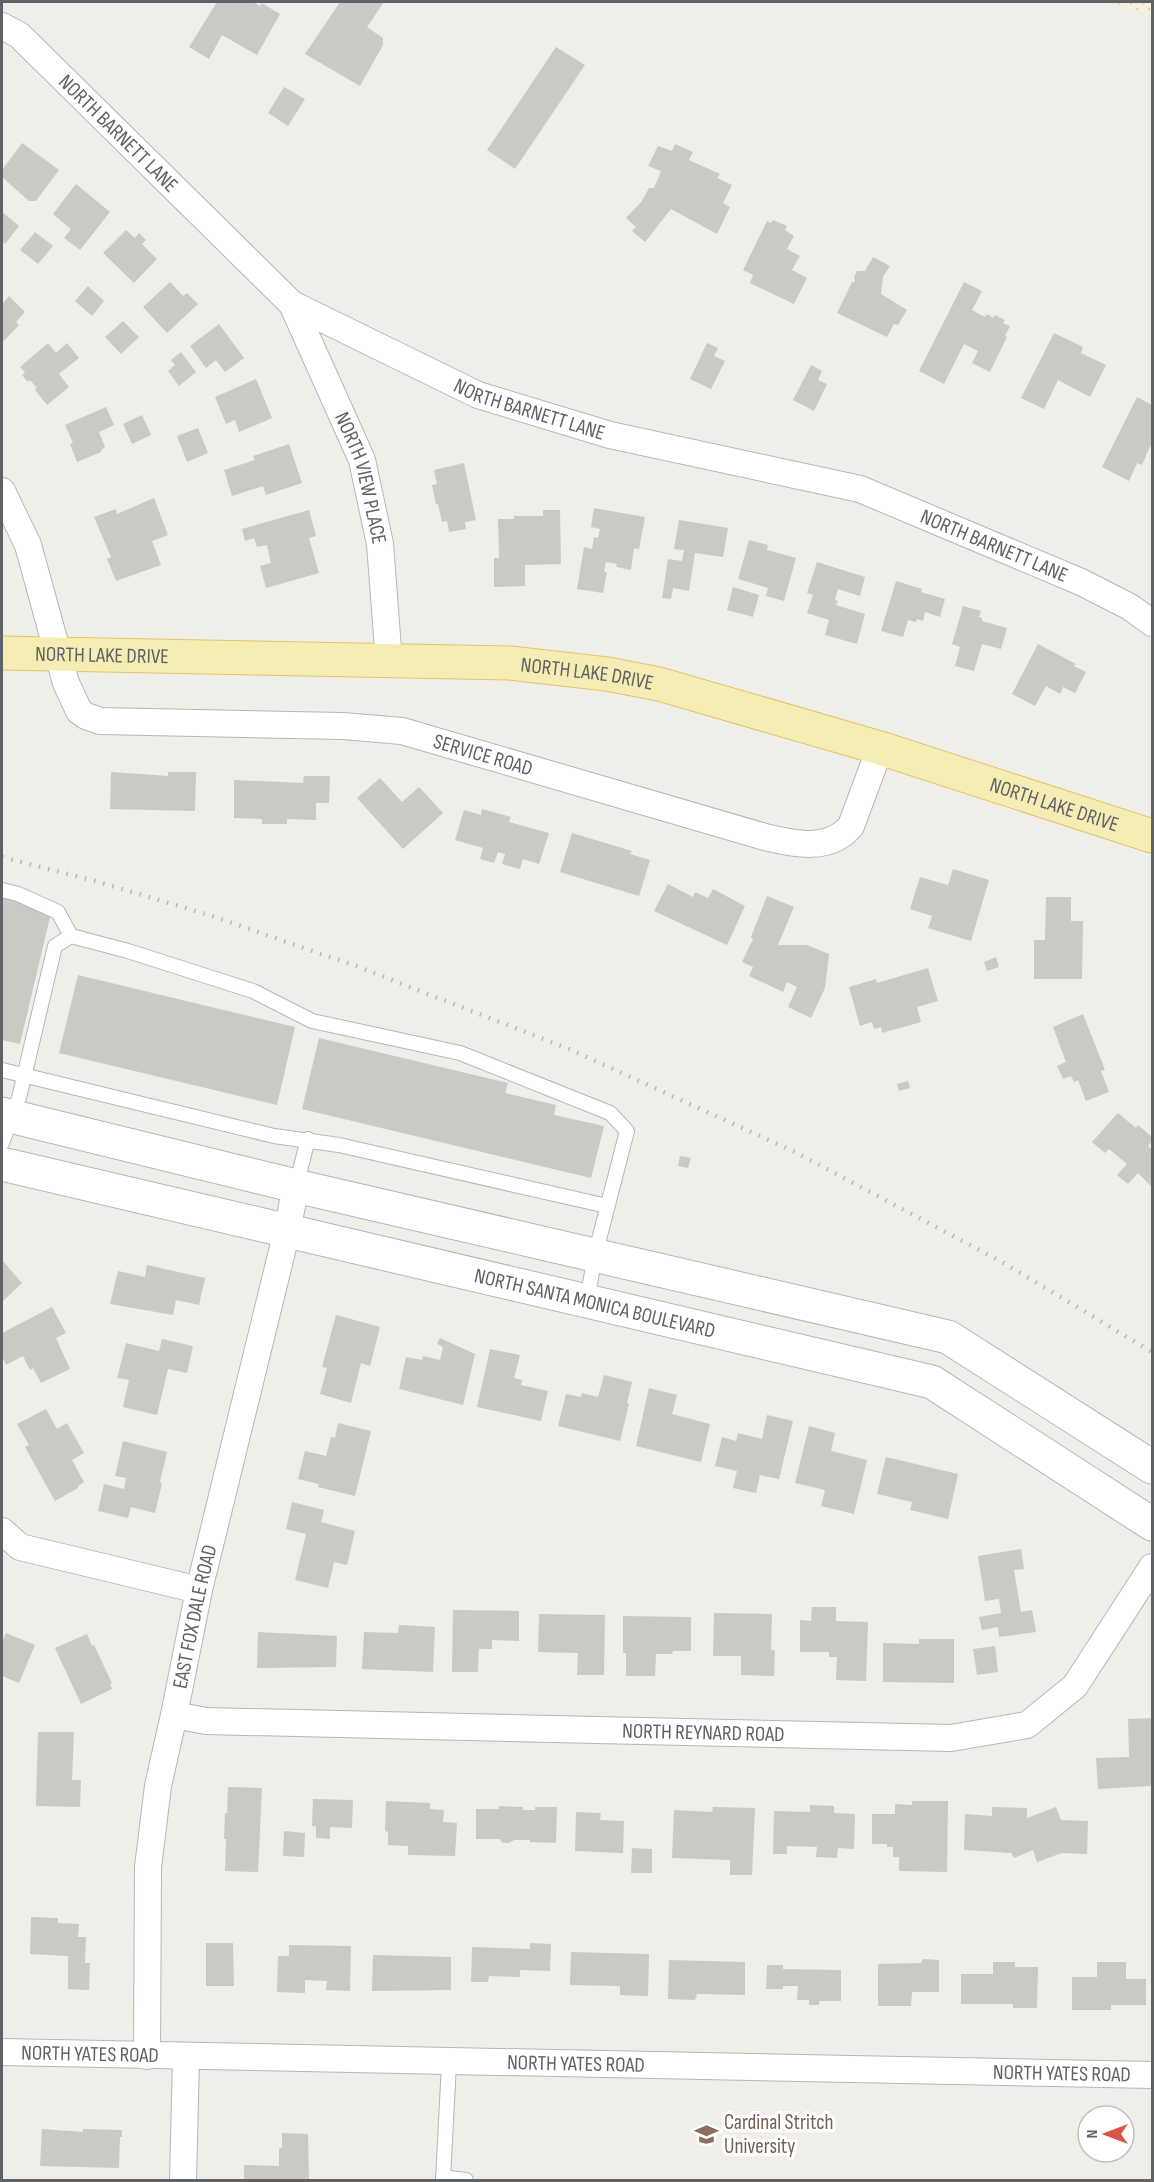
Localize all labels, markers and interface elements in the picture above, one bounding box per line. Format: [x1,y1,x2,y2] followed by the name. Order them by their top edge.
[53,69,183,198] street label: NORTH BARNETT LANE
[450,373,608,446] street label: NORTH BARNETT LANE
[329,408,392,546] street label: NORTH VIEW PLACE
[917,504,1071,588] street label: NORTH BARNETT LANE
[35,642,169,669] street label: NORTH LAKE DRIVE
[519,652,656,696] street label: NORTH LAKE DRIVE
[430,729,535,781] street label: SERVICE ROAD
[987,772,1122,837] street label: NORTH LAKE DRIVE
[472,1263,718,1344] street label: NORTH SANTA MONICA BOULEVARD
[168,1542,223,1691] street label: EAST FOX DALE ROAD
[622,1718,785,1747] street label: NORTH REYNARD ROAD
[21,2040,159,2068] street label: NORTH YATES ROAD
[507,2050,645,2078] street label: NORTH YATES ROAD
[993,2060,1131,2088] street label: NORTH YATES ROAD
[1076,2104,1136,2164] north arrow
[724,2110,834,2159] place label: Cardinal Stritch University
[693,2121,719,2147] school or university icon: Cardinal Stritch University
[1083,2130,1102,2138] text: N

